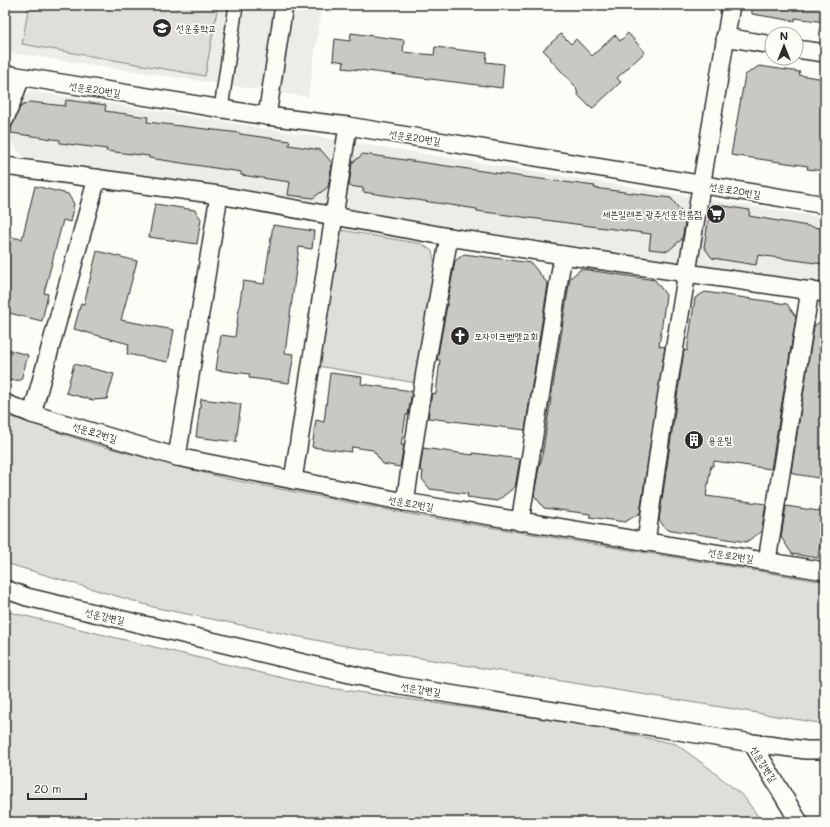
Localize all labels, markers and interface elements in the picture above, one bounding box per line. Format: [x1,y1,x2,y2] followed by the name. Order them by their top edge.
[151,17,173,39] school or university icon: 선운중학교
[176,21,216,35] place label: 선운중학교
[764,26,804,66] north arrow
[780,28,788,43] text: N
[68,78,122,100] street label: 선운로20번길
[388,126,442,148] street label: 선운로20번길
[708,179,762,201] street label: 선운로20번길
[705,203,727,225] supermarket icon: 세븐일레븐 광주선운원룸점
[602,207,702,221] place label: 세븐일레븐 광주선운원룸점
[449,325,471,347] church icon: 모자이크벧엘교회
[474,329,538,343] place label: 모자이크벧엘교회
[71,419,119,445] street label: 선운로2번길
[683,429,705,451] building icon: 용운빌
[708,433,733,447] place label: 용운빌
[387,492,435,514] street label: 선운로2번길
[707,545,755,565] street label: 선운로2번길
[84,605,126,627] street label: 선운강변길
[400,679,442,699] street label: 선운강변길
[747,743,781,785] street label: 선운강변길
[28,775,86,801] scale bar
[34,780,62,796] text: 20 m

